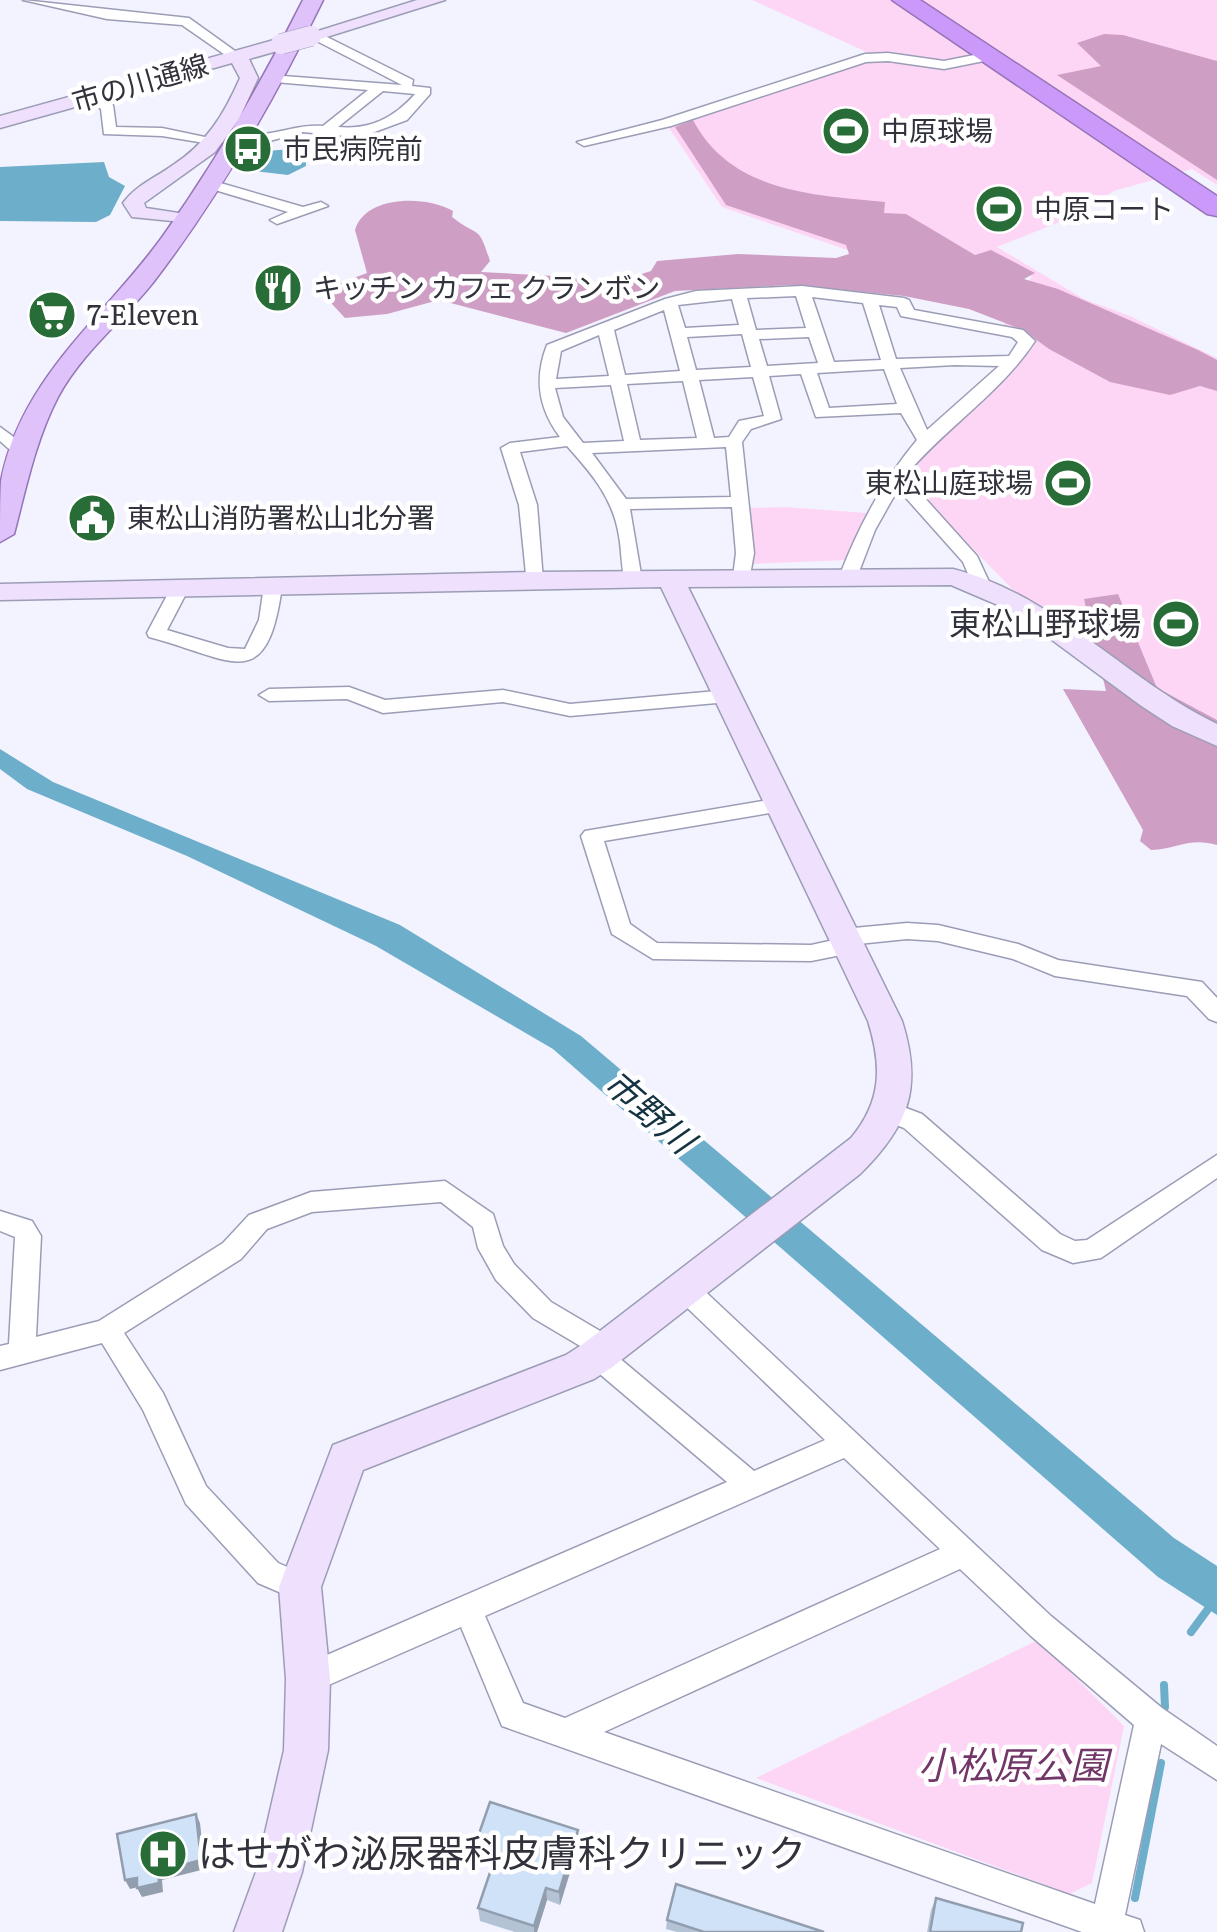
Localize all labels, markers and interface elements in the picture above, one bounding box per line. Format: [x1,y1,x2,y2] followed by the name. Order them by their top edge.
[66,42,213,121] street label: 市の川通線
[820,105,872,157] sports icon: 中原球場
[881,108,993,150] place label: 中原球場
[222,123,274,175] bus stop icon: 市民病院前
[283,126,423,168] place label: 市民病院前
[973,183,1025,235] sports icon: 中原コート
[1034,186,1174,228] place label: 中原コート
[252,262,304,314] restaurant icon: キッチン カフェ クランボン
[313,265,660,307] place label: キッチン カフェ クランボン
[26,289,78,341] supermarket icon: 7-Eleven
[87,292,199,334] place label: 7-Eleven
[1042,457,1094,509] sports icon: 東松山庭球場
[865,460,1033,502] place label: 東松山庭球場
[66,492,118,544] public building icon: 東松山消防署松山北分署
[127,495,435,537] place label: 東松山消防署松山北分署
[949,597,1141,645] place label: 東松山野球場
[1150,598,1202,650] sports icon: 東松山野球場
[594,1056,711,1166] water label: 市野川
[918,1734,1113,1791] park label: 小松原公園
[198,1822,806,1879] place label: はせがわ泌尿器科皮膚科クリニック
[137,1828,189,1880] hospital icon: はせがわ泌尿器科皮膚科クリニック

